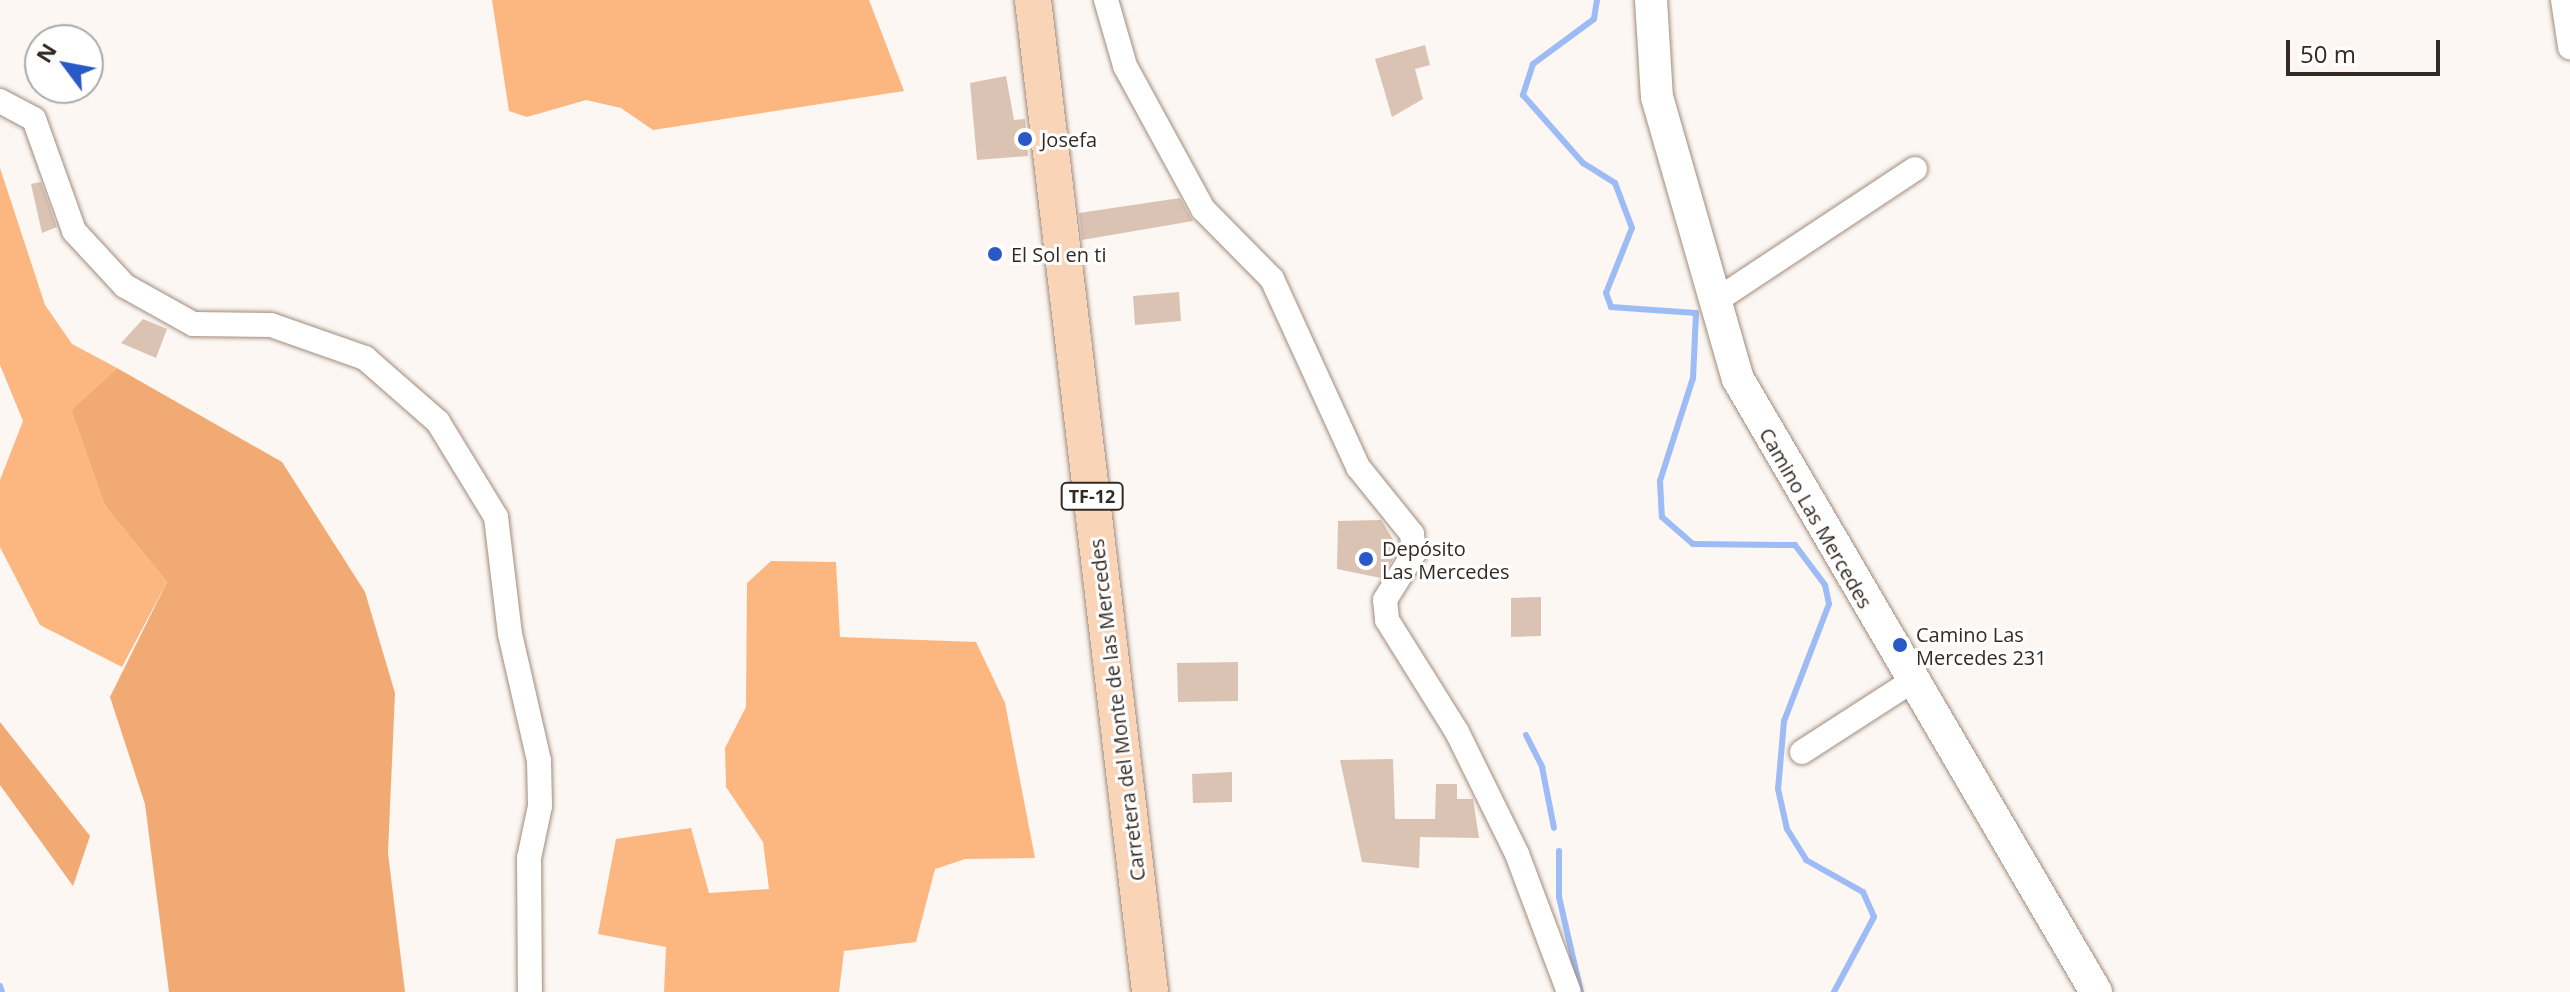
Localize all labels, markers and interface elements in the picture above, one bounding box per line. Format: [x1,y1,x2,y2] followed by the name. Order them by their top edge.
[24,24,104,104] north arrow
[2290,24,2444,74] scale bar
[28,37,63,68] text: N
[2300,37,2356,70] text: 50 m
[1041,127,1097,151] place label: Josefa
[1016,130,1034,148] marker: Josefa
[1011,242,1106,266] place label: El Sol en ti
[986,245,1004,263] marker: El Sol en ti
[1755,424,1877,612] street label: Camino Las Mercedes
[1060,482,1124,510] road number: TF-12
[1382,536,1509,583] place label: Depósito Las Mercedes
[1084,538,1150,882] street label: Carretera del Monte de las Mercedes
[1357,550,1375,568] marker: Depósito Las Mercedes
[1916,622,2047,669] place label: Camino Las Mercedes 231
[1891,636,1909,654] marker: Camino Las Mercedes 231

